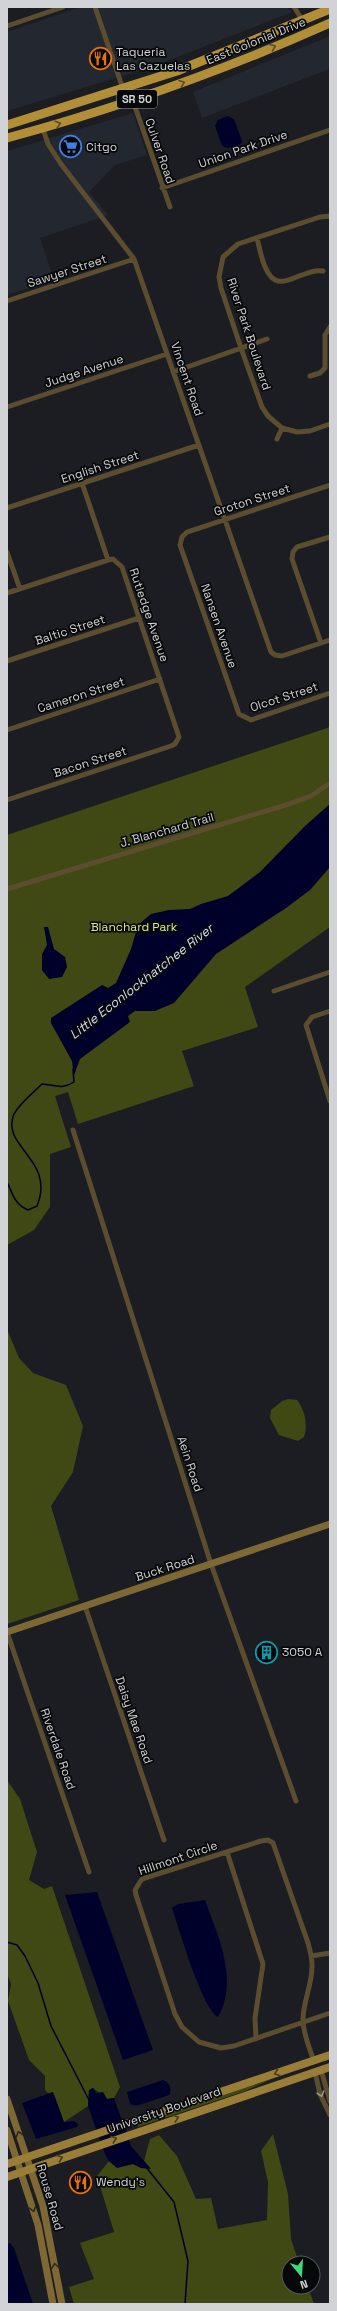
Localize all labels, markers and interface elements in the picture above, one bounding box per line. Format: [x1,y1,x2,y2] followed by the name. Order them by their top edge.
[204,14,308,68] street label: East Colonial Drive
[116,44,190,74] place label: Taqueria Las Cazuelas
[270,44,277,52] one-way arrow
[87,46,113,72] restaurant icon: Taqueria Las Cazuelas
[178,79,185,88] one-way arrow
[117,90,157,108] road number: SR 50
[141,116,179,186] street label: Culver Road
[55,120,62,129] one-way arrow
[196,126,290,172] street label: Union Park Drive
[58,134,84,160] supermarket icon: Citgo
[86,139,117,155] place label: Citgo
[25,251,109,291] street label: Sawyer Street
[223,276,275,392] street label: River Park Boulevard
[167,340,207,418] street label: Vincent Road
[43,351,125,391] street label: Judge Avenue
[59,447,141,487] street label: English Street
[212,480,292,520] street label: Groton Street
[125,566,173,664] street label: Rutledge Avenue
[197,582,241,670] street label: Nansen Avenue
[33,611,107,649] street label: Baltic Street
[35,673,127,717] street label: Cameron Street
[248,678,320,716] street label: Olcot Street
[51,743,129,781] street label: Bacon Street
[118,809,216,851] street label: J. Blanchard Trail
[66,919,218,1043] water label: Little Econlockhatchee River
[91,919,178,935] park label: Blanchard Park
[174,1434,206,1494] street label: Aein Road
[133,1551,197,1585] street label: Buck Road
[253,1639,279,1665] building icon: 3050 A
[282,1644,323,1660] place label: 3050 A
[112,1674,156,1766] street label: Daisy Mae Road
[37,1706,79,1792] street label: Riverdale Road
[136,1837,220,1879] street label: Hillmont Circle
[273,2068,280,2077] one-way arrow
[105,2083,223,2137] street label: University Boulevard
[316,2090,325,2097] one-way arrow
[172,2115,179,2123] one-way arrow
[15,2131,24,2138] one-way arrow
[111,2135,118,2144] one-way arrow
[57,2155,64,2163] one-way arrow
[33,2162,67,2232] street label: Rouse Road
[67,2169,93,2195] restaurant icon: Wendy's
[96,2174,145,2190] place label: Wendy's
[28,2206,37,2213] one-way arrow
[281,2255,321,2295] north arrow
[51,2263,60,2269] one-way arrow
[298,2277,310,2292] text: N

